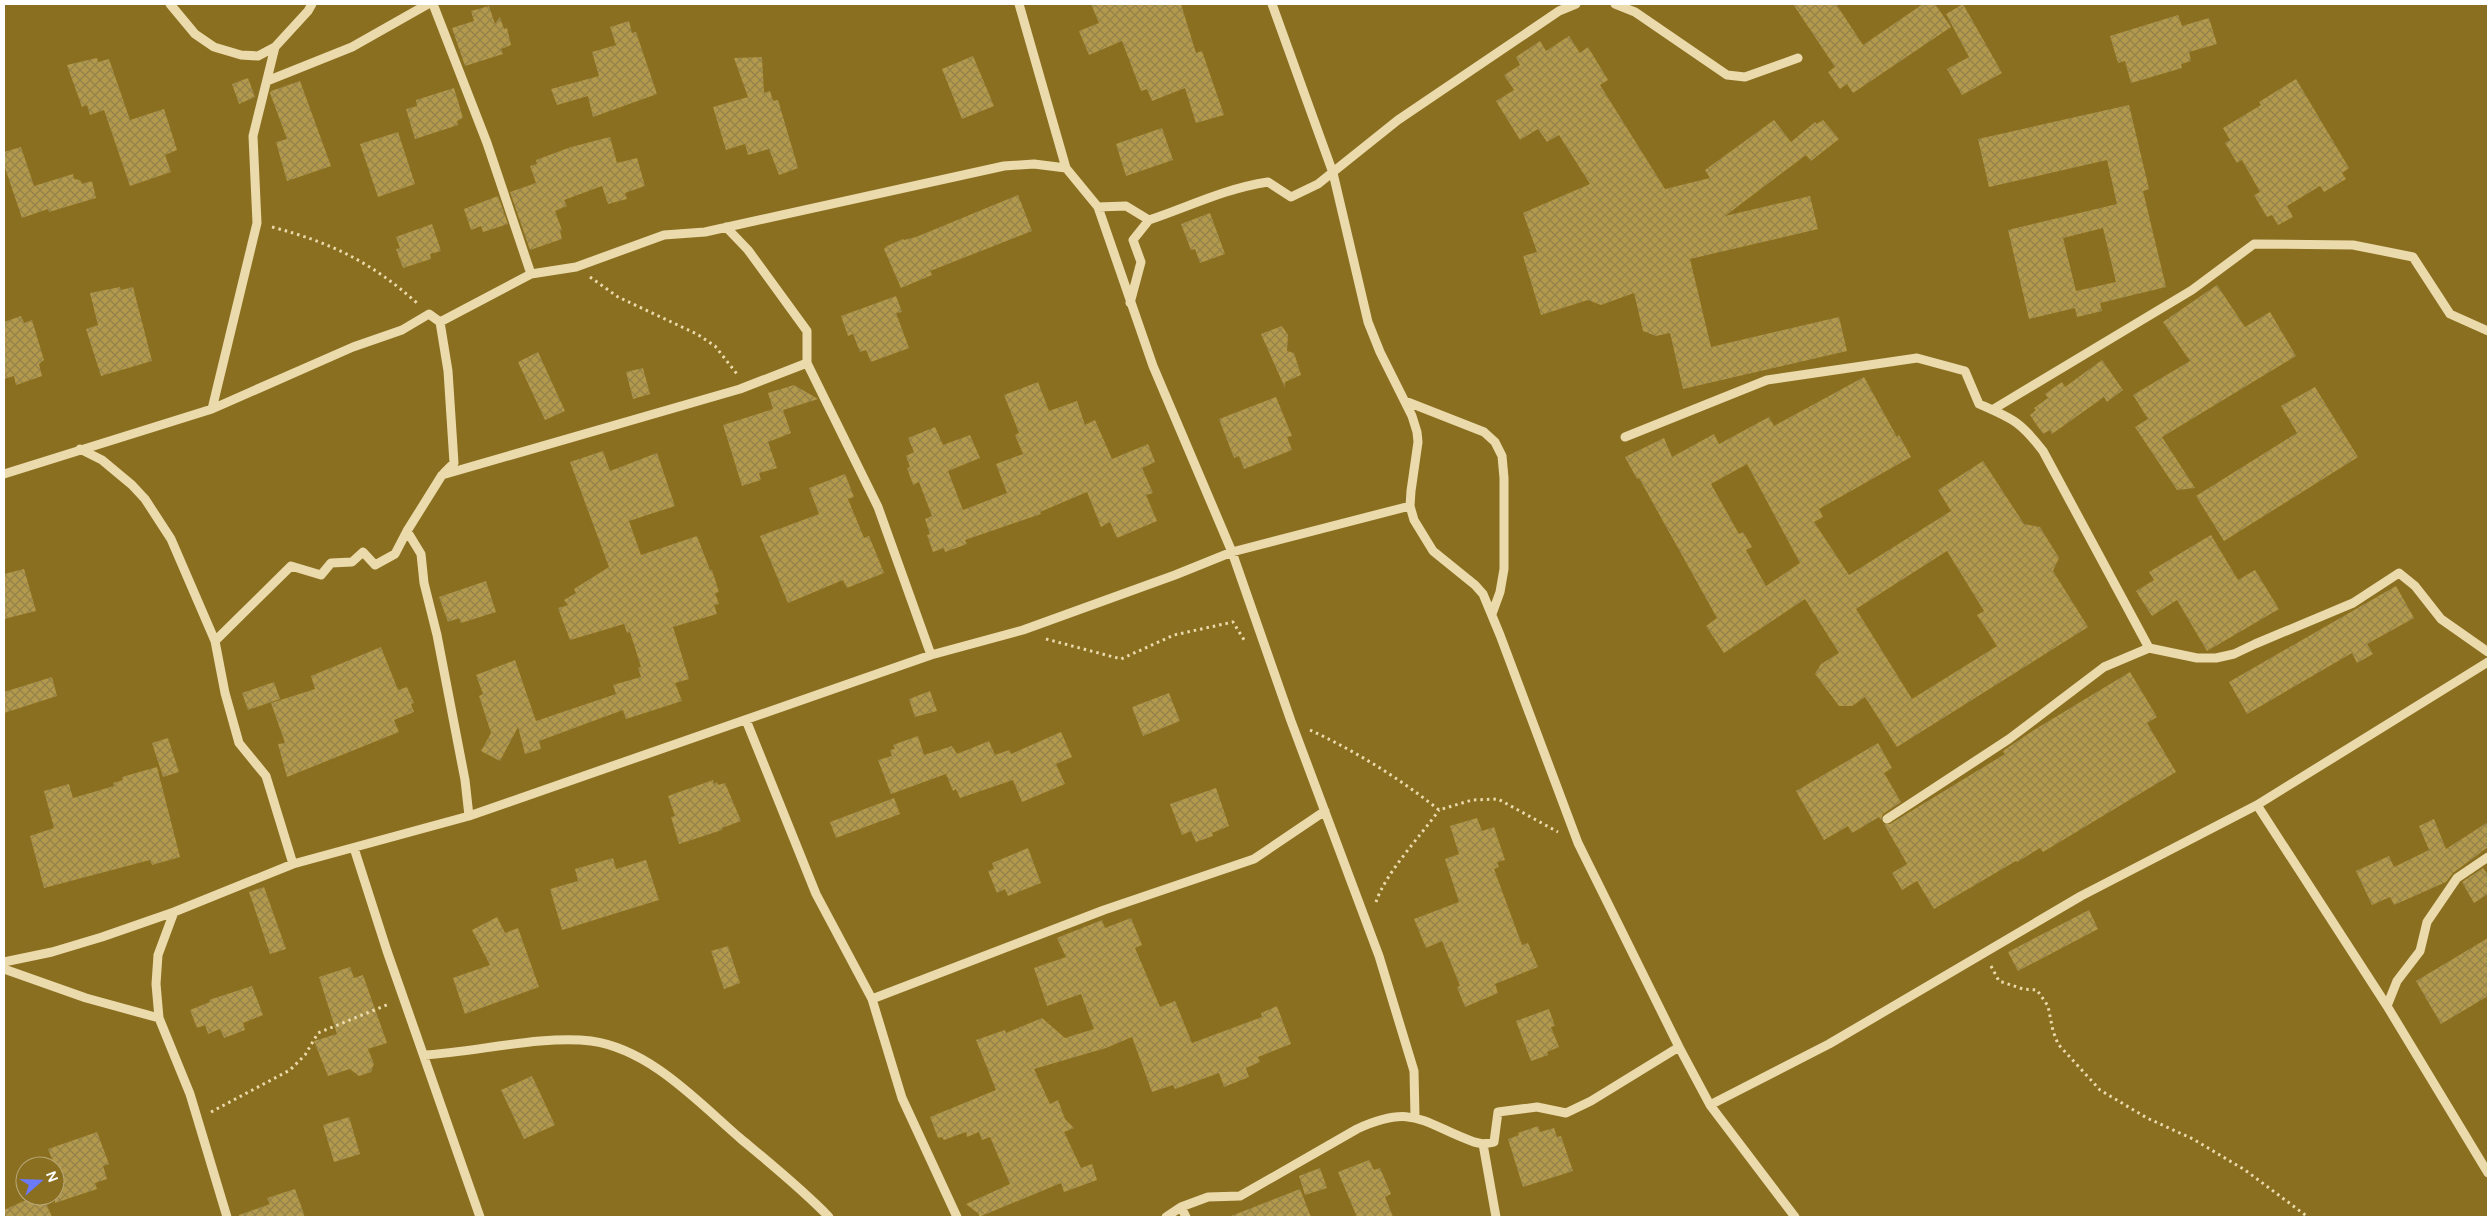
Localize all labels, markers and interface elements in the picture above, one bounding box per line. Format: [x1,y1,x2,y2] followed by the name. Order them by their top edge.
[15,1156,65,1206] north arrow
[42,1169,62,1184] text: N

